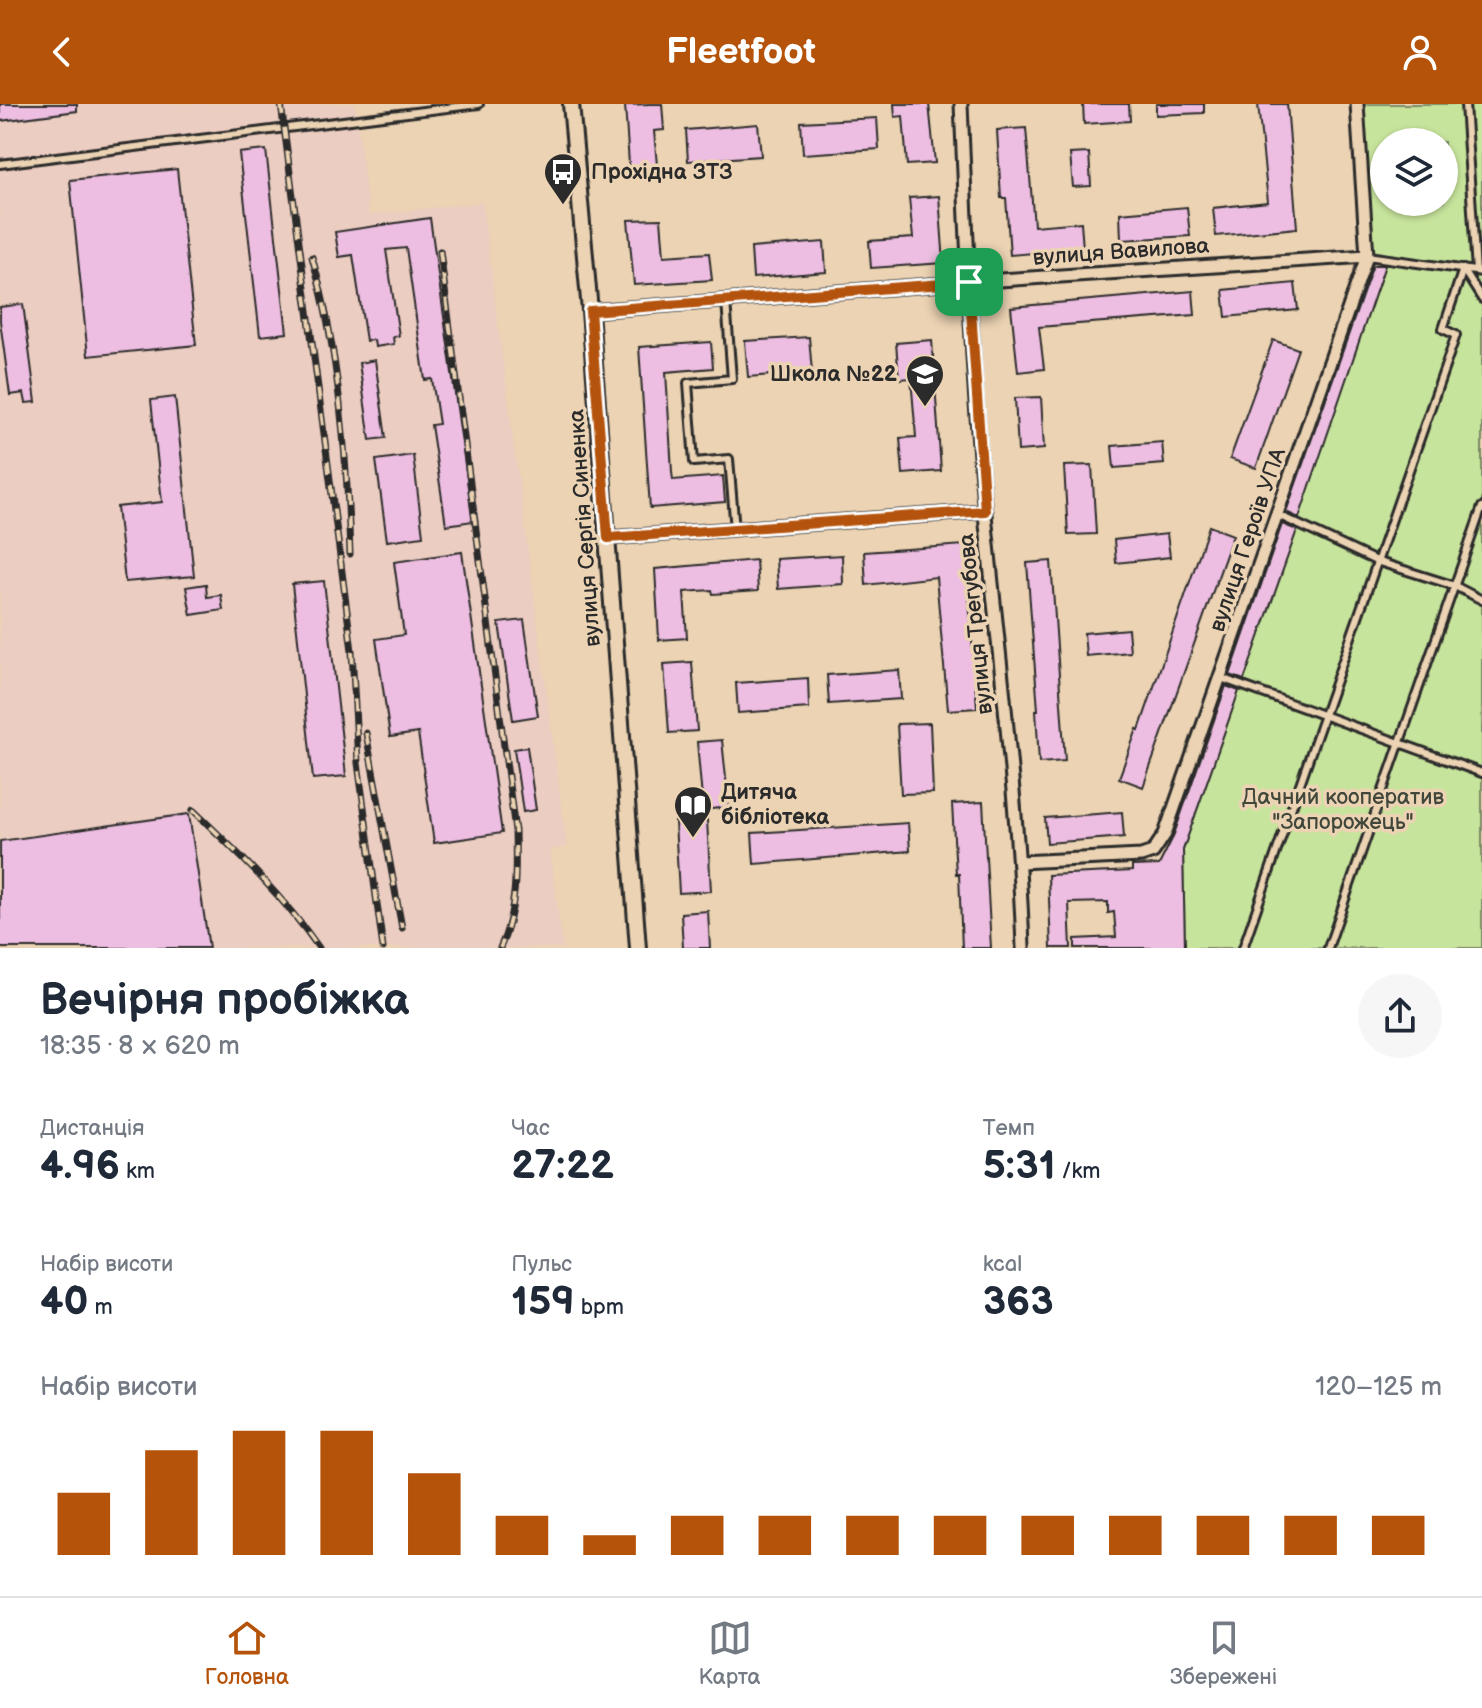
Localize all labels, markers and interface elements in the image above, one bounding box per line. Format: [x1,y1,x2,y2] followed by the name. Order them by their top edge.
[40,30,84,74] icon: back
[1398,30,1442,74] icon: person
[666,31,816,74] text: Fleetfoot
[1370,128,1458,216] map controls
[1370,128,1458,216] button: layers
[542,151,584,206] bus stop icon: Прохідна ЗТЗ
[591,159,733,186] place label: Прохідна ЗТЗ
[1032,232,1210,272] street label: вулиця Вавилова
[935,248,1003,316] pin
[947,260,991,304] icon: arrive
[904,353,946,408] school or university icon: Школа №22
[770,361,897,388] place label: Школа №22
[563,408,607,648] street label: вулиця Сергія Синенка
[1204,444,1292,635] street label: вулиця Героїв УПА
[953,532,999,716] street label: вулиця Трегубова
[721,779,829,831] place label: Дитяча бібліотека
[672,784,714,839] library icon: Дитяча бібліотека
[1242,784,1444,836] park label: Дачний кооператив "Запорожець"
[40,974,409,1027] text: Вечірня пробіжка
[1358,974,1442,1058] button: share
[40,1031,240,1062] text: 18:35 · 8 × 620 m
[40,1115,144,1142] text: Дистанція
[511,1115,550,1142] text: Час
[983,1115,1035,1142] text: Темп
[40,1142,120,1190] text: 4.96
[511,1142,614,1190] text: 27:22
[983,1142,1056,1190] text: 5:31
[120,1158,155,1185] text: km
[1056,1158,1100,1185] text: /km
[40,1251,173,1278] text: Набір висоти
[511,1251,572,1278] text: Пульс
[983,1251,1022,1278] text: kcal
[40,1278,88,1326] text: 40
[511,1278,575,1326] text: 159
[983,1278,1054,1326] text: 363
[88,1294,113,1321] text: m
[575,1294,624,1321] text: bpm
[40,1372,198,1403] text: Набір висоти
[1315,1372,1442,1403] text: 120–125 m
[205,1616,289,1691] tab: Головна
[699,1616,760,1691] tab: Карта
[1170,1616,1277,1691] tab: Збережені

